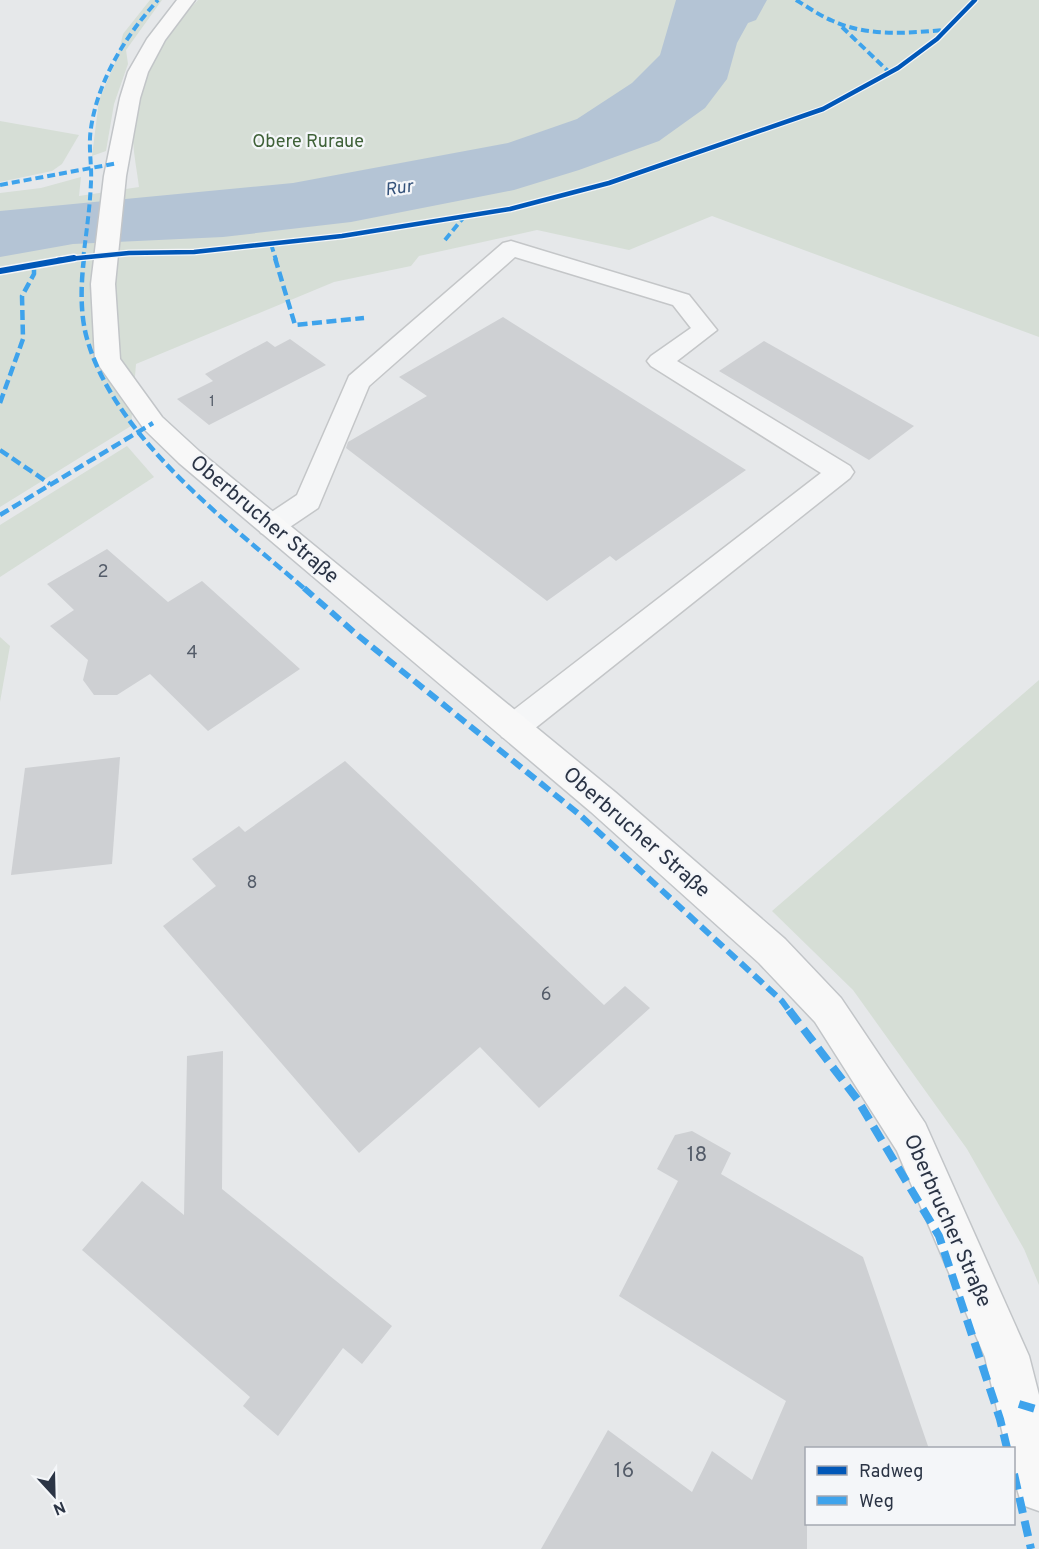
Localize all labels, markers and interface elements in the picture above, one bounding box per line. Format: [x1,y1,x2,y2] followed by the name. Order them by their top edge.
[252,131,364,154] park label: Obere Ruraue
[384,175,417,202] water label: Rur
[209,393,215,412] house number: 1
[184,450,344,590] street label: Oberbrucher Straße
[97,561,109,584] house number: 2
[186,642,198,665] house number: 4
[557,762,715,904] street label: Oberbrucher Straße
[247,872,258,895] house number: 8
[541,984,551,1007] house number: 6
[897,1130,997,1312] street label: Oberbrucher Straße
[687,1142,707,1169] house number: 18
[805,1447,1015,1525] legend
[614,1458,634,1485] house number: 16
[859,1461,923,1484] text: Radweg
[24,1465,84,1525] north arrow
[859,1491,894,1514] text: Weg
[50,1496,68,1518] text: N

